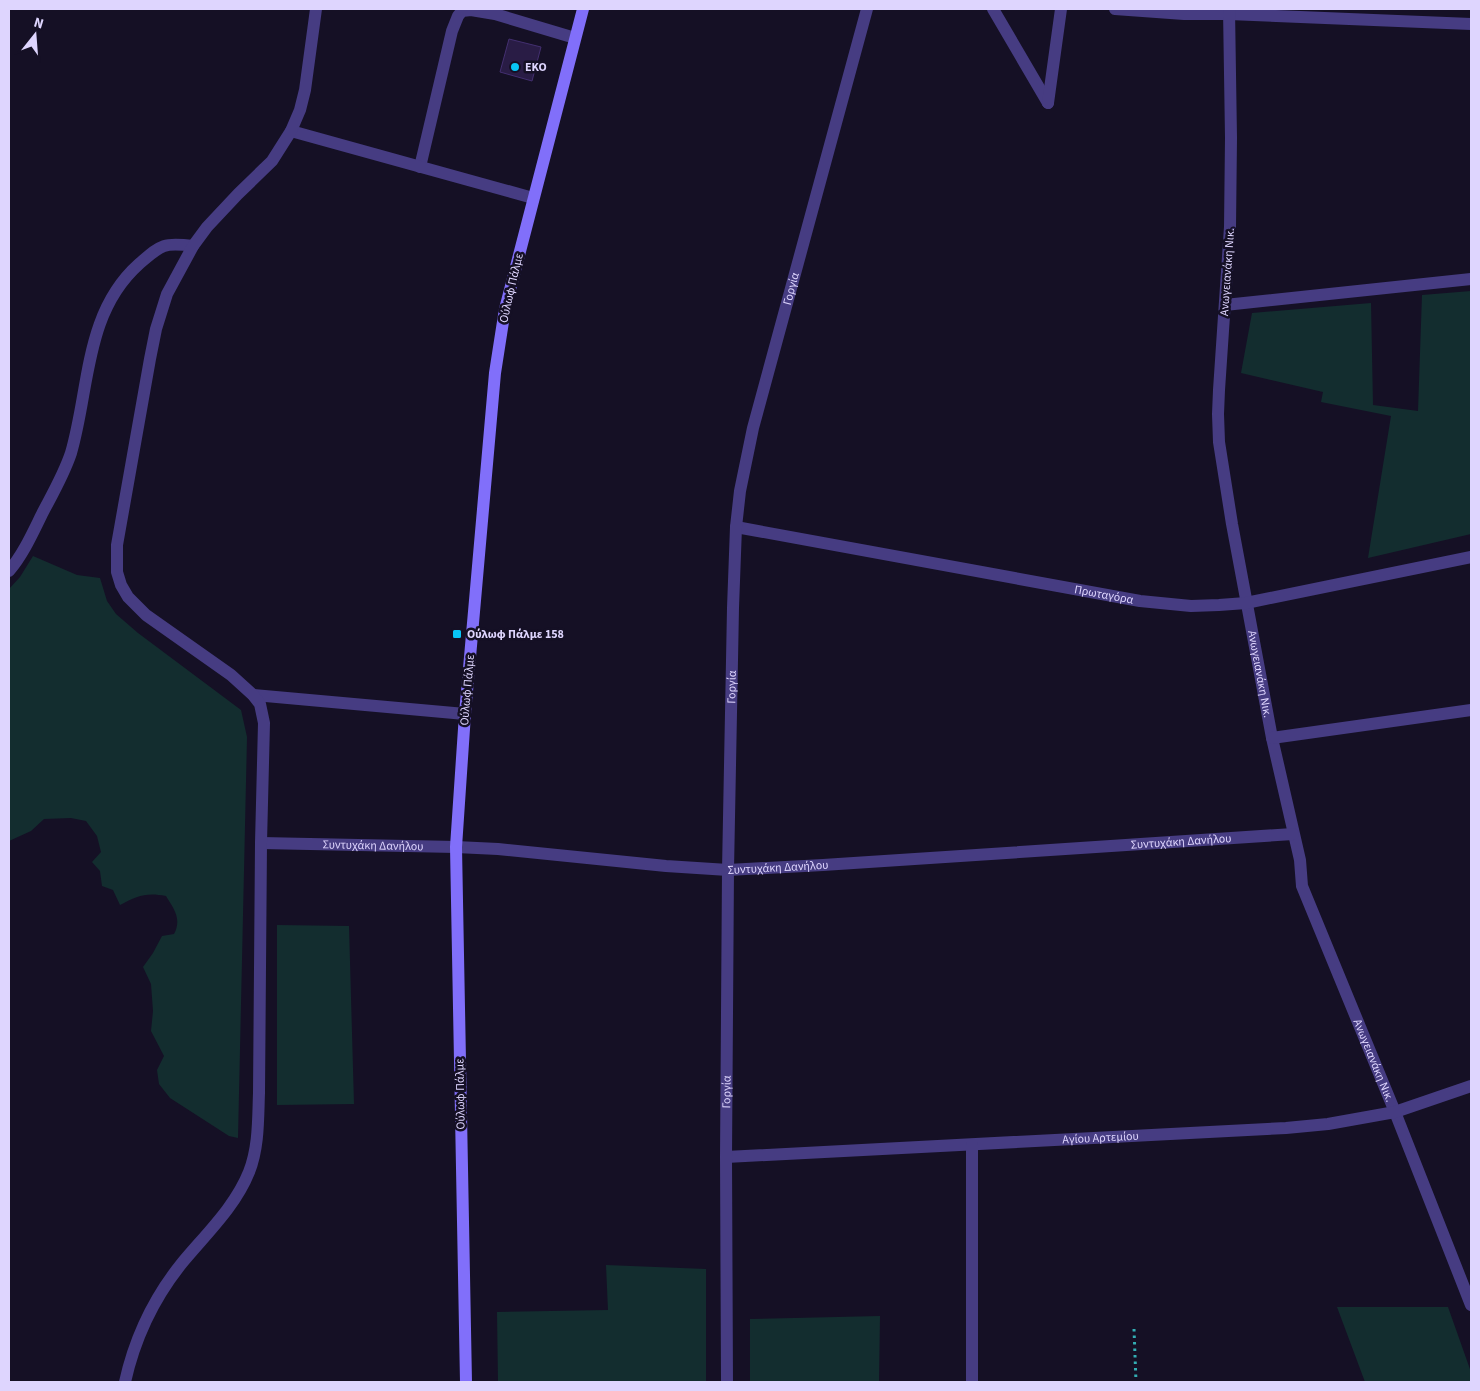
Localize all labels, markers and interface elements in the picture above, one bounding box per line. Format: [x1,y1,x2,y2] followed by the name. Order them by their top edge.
[10,10,60,60] north arrow
[31,13,46,34] text: N
[525,59,547,76] place label: EKO
[509,61,521,73] marker: EKO
[1216,227,1239,317] street label: Ανωγειανάκη Νικ.
[495,251,528,325] street label: Ούλωφ Πάλμε
[779,270,804,307] street label: Γοργία
[1073,581,1135,609] street label: Πρωταγόρα
[467,626,564,643] place label: Ούλωφ Πάλμε 158
[451,628,463,640] marker: Ούλωφ Πάλμε 158
[1243,629,1276,719] street label: Ανωγειανάκη Νικ.
[456,653,479,726] street label: Ούλωφ Πάλμε
[723,670,741,704] street label: Γοργία
[1130,830,1232,854] street label: Συντυχάκη Δανήλου
[322,836,424,855] street label: Συντυχάκη Δανήλου
[727,857,829,879] street label: Συντυχάκη Δανήλου
[1349,1017,1398,1105] street label: Ανωγειανάκη Νικ.
[451,1058,470,1130] street label: Ούλωφ Πάλμε
[718,1075,736,1109] street label: Γοργία
[1062,1128,1139,1149] street label: Αγίου Αρτεμίου

